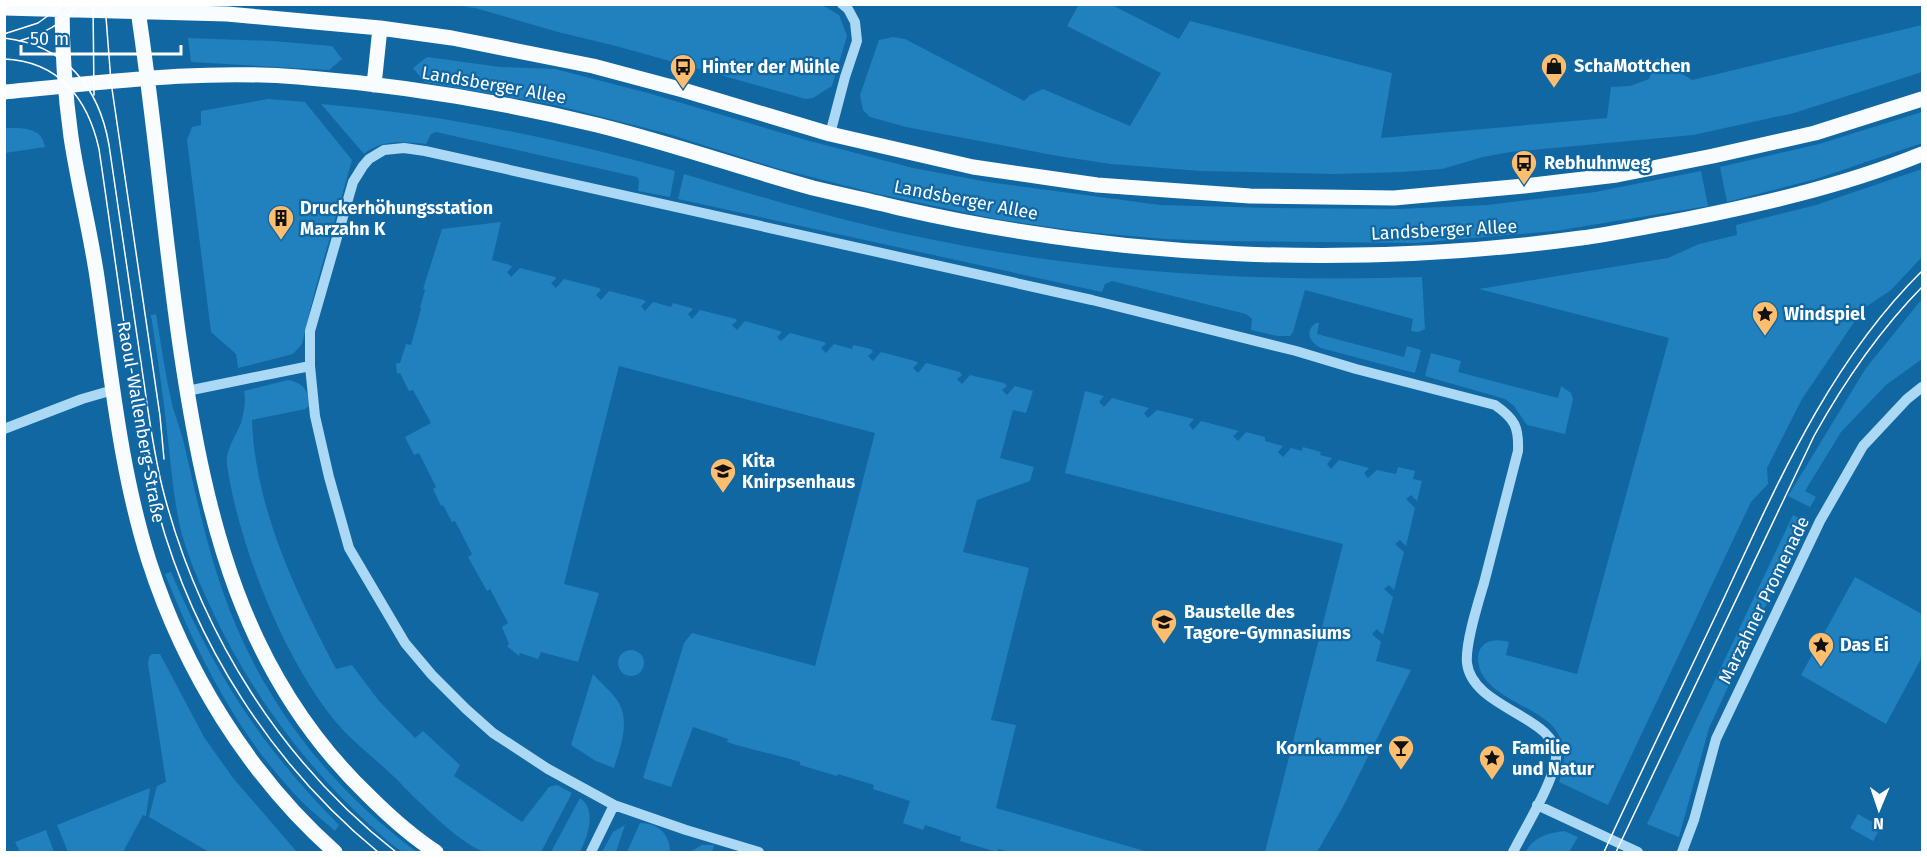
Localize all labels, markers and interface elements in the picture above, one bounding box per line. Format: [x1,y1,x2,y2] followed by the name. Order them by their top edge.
[21,18,182,56] scale bar
[30,28,69,50] text: 50 m
[1539,51,1569,89] shop icon: SchaMottchen
[668,52,698,90] bus stop icon: Hinter der Mühle
[1574,55,1691,77] place label: SchaMottchen
[702,56,840,78] place label: Hinter der Mühle
[420,61,568,109] street label: Landsberger Allee
[1509,148,1539,186] bus stop icon: Rebhuhnweg
[1544,152,1650,174] place label: Rebhuhnweg
[892,175,1040,225] street label: Landsberger Allee
[300,197,493,240] place label: Druckerhöhungsstation Marzahn K
[266,203,296,241] building icon: Druckerhöhungsstation Marzahn K
[1370,215,1518,245] street label: Landsberger Allee
[1750,299,1780,337] place icon: Windspiel
[1784,303,1866,325] place label: Windspiel
[112,319,170,525] street label: Raoul-Wallenberg-Straße
[742,450,855,493] place label: Kita Knirpsenhaus
[708,456,738,494] school or university icon: Kita Knirpsenhaus
[1714,513,1814,687] street label: Marzahner Promenade
[1184,601,1351,644] place label: Baustelle des Tagore-Gymnasiums
[1149,607,1179,645] school or university icon: Baustelle des Tagore-Gymnasiums
[1806,630,1836,668] place icon: Das Ei
[1840,634,1889,656] place label: Das Ei
[1386,733,1416,771] bar icon: Kornkammer
[1276,737,1383,759] place label: Kornkammer
[1512,737,1595,780] place label: Familie und Natur
[1477,743,1507,781] place icon: Familie und Natur
[1849,779,1909,839] north arrow
[1873,814,1884,833] text: N

